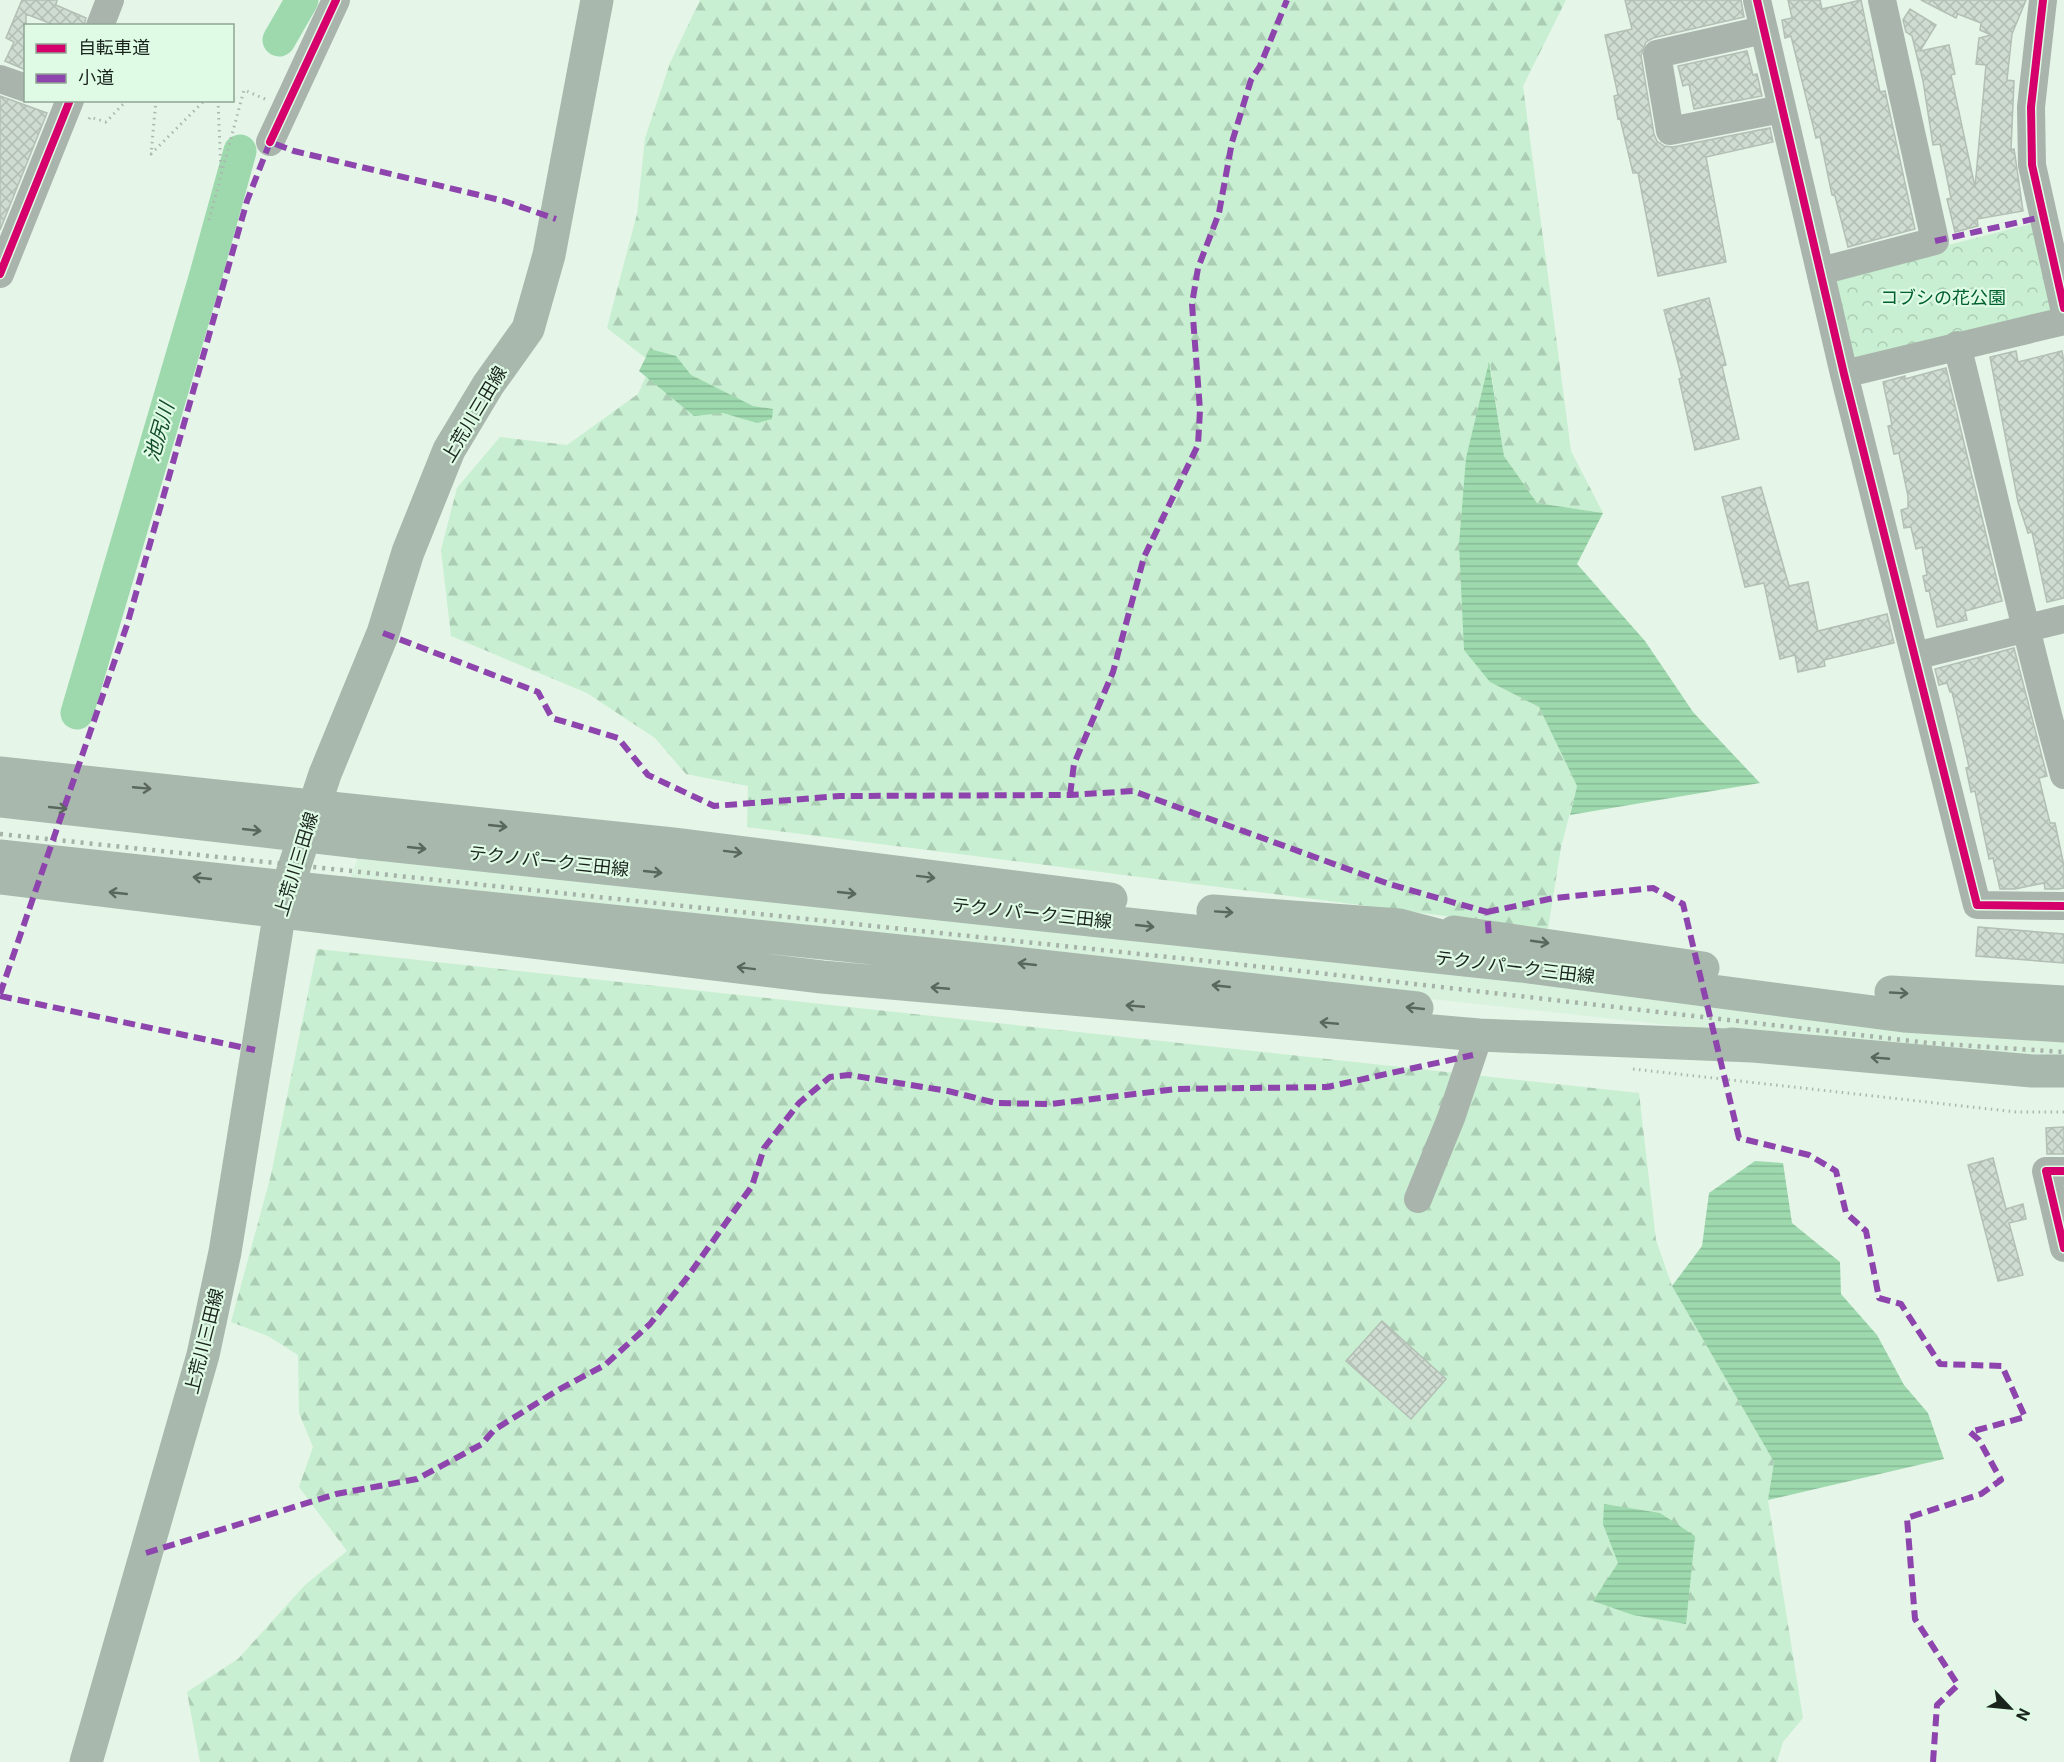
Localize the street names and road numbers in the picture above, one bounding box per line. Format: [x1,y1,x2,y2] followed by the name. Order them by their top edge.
[437,362,511,466] street label: 上荒川三田線
[270,809,322,919] street label: 上荒川三田線
[468,842,630,880] street label: テクノパーク三田線
[951,894,1113,932] street label: テクノパーク三田線
[1434,947,1596,987] street label: テクノパーク三田線
[181,1286,227,1396] street label: 上荒川三田線

